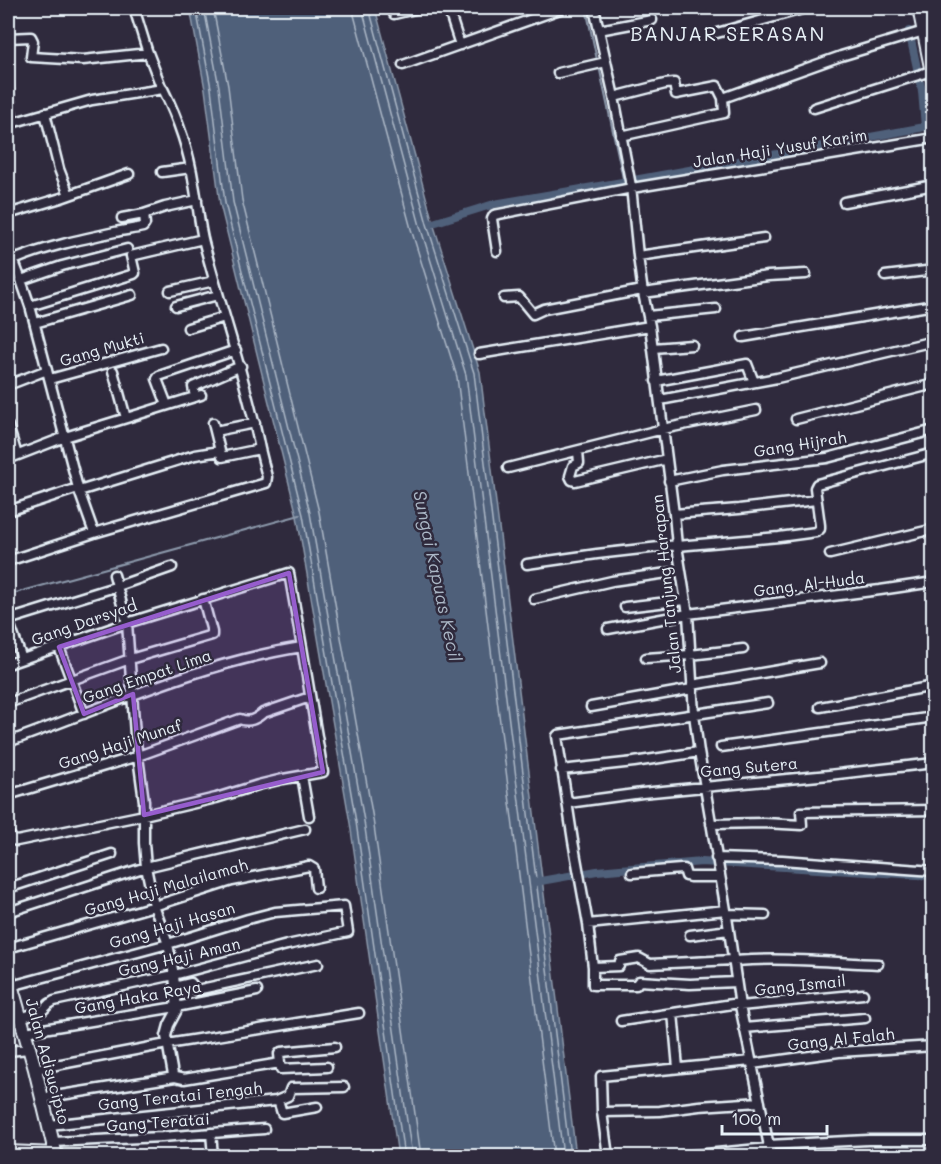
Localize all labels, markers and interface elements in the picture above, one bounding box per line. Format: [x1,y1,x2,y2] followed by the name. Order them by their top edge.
[630,20,826,46] district label: BANJAR SERASAN
[691,123,868,172] street label: Jalan Haji Yusuf Karim
[57,326,147,371] street label: Gang Mukti
[752,426,848,461] street label: Gang Hijrah
[408,488,468,664] water label: Sungai Kapuas Kecil
[646,493,685,675] street label: Jalan Tanjung Harapan
[752,566,866,601] street label: Gang. Al-Huda
[28,594,139,649] street label: Gang Darsyad
[80,644,214,707] street label: Gang Empat Lima
[56,713,185,773] street label: Gang Haji Munaf
[699,752,799,781] street label: Gang Sutera
[82,853,250,920] street label: Gang Haji Malailamah
[107,897,237,953] street label: Gang Haji Hasan
[116,932,242,981] street label: Gang Haji Aman
[753,969,847,1000] street label: Gang Ismail
[73,975,203,1018] street label: Gang Haka Raya
[22,995,75,1126] street label: Jalan Adisucipto
[787,1022,895,1055] street label: Gang Al Falah
[97,1076,263,1115] street label: Gang Teratai Tengah
[722,1098,827,1136] scale bar
[731,1106,781,1130] text: 100 m
[105,1107,210,1136] street label: Gang Teratai

